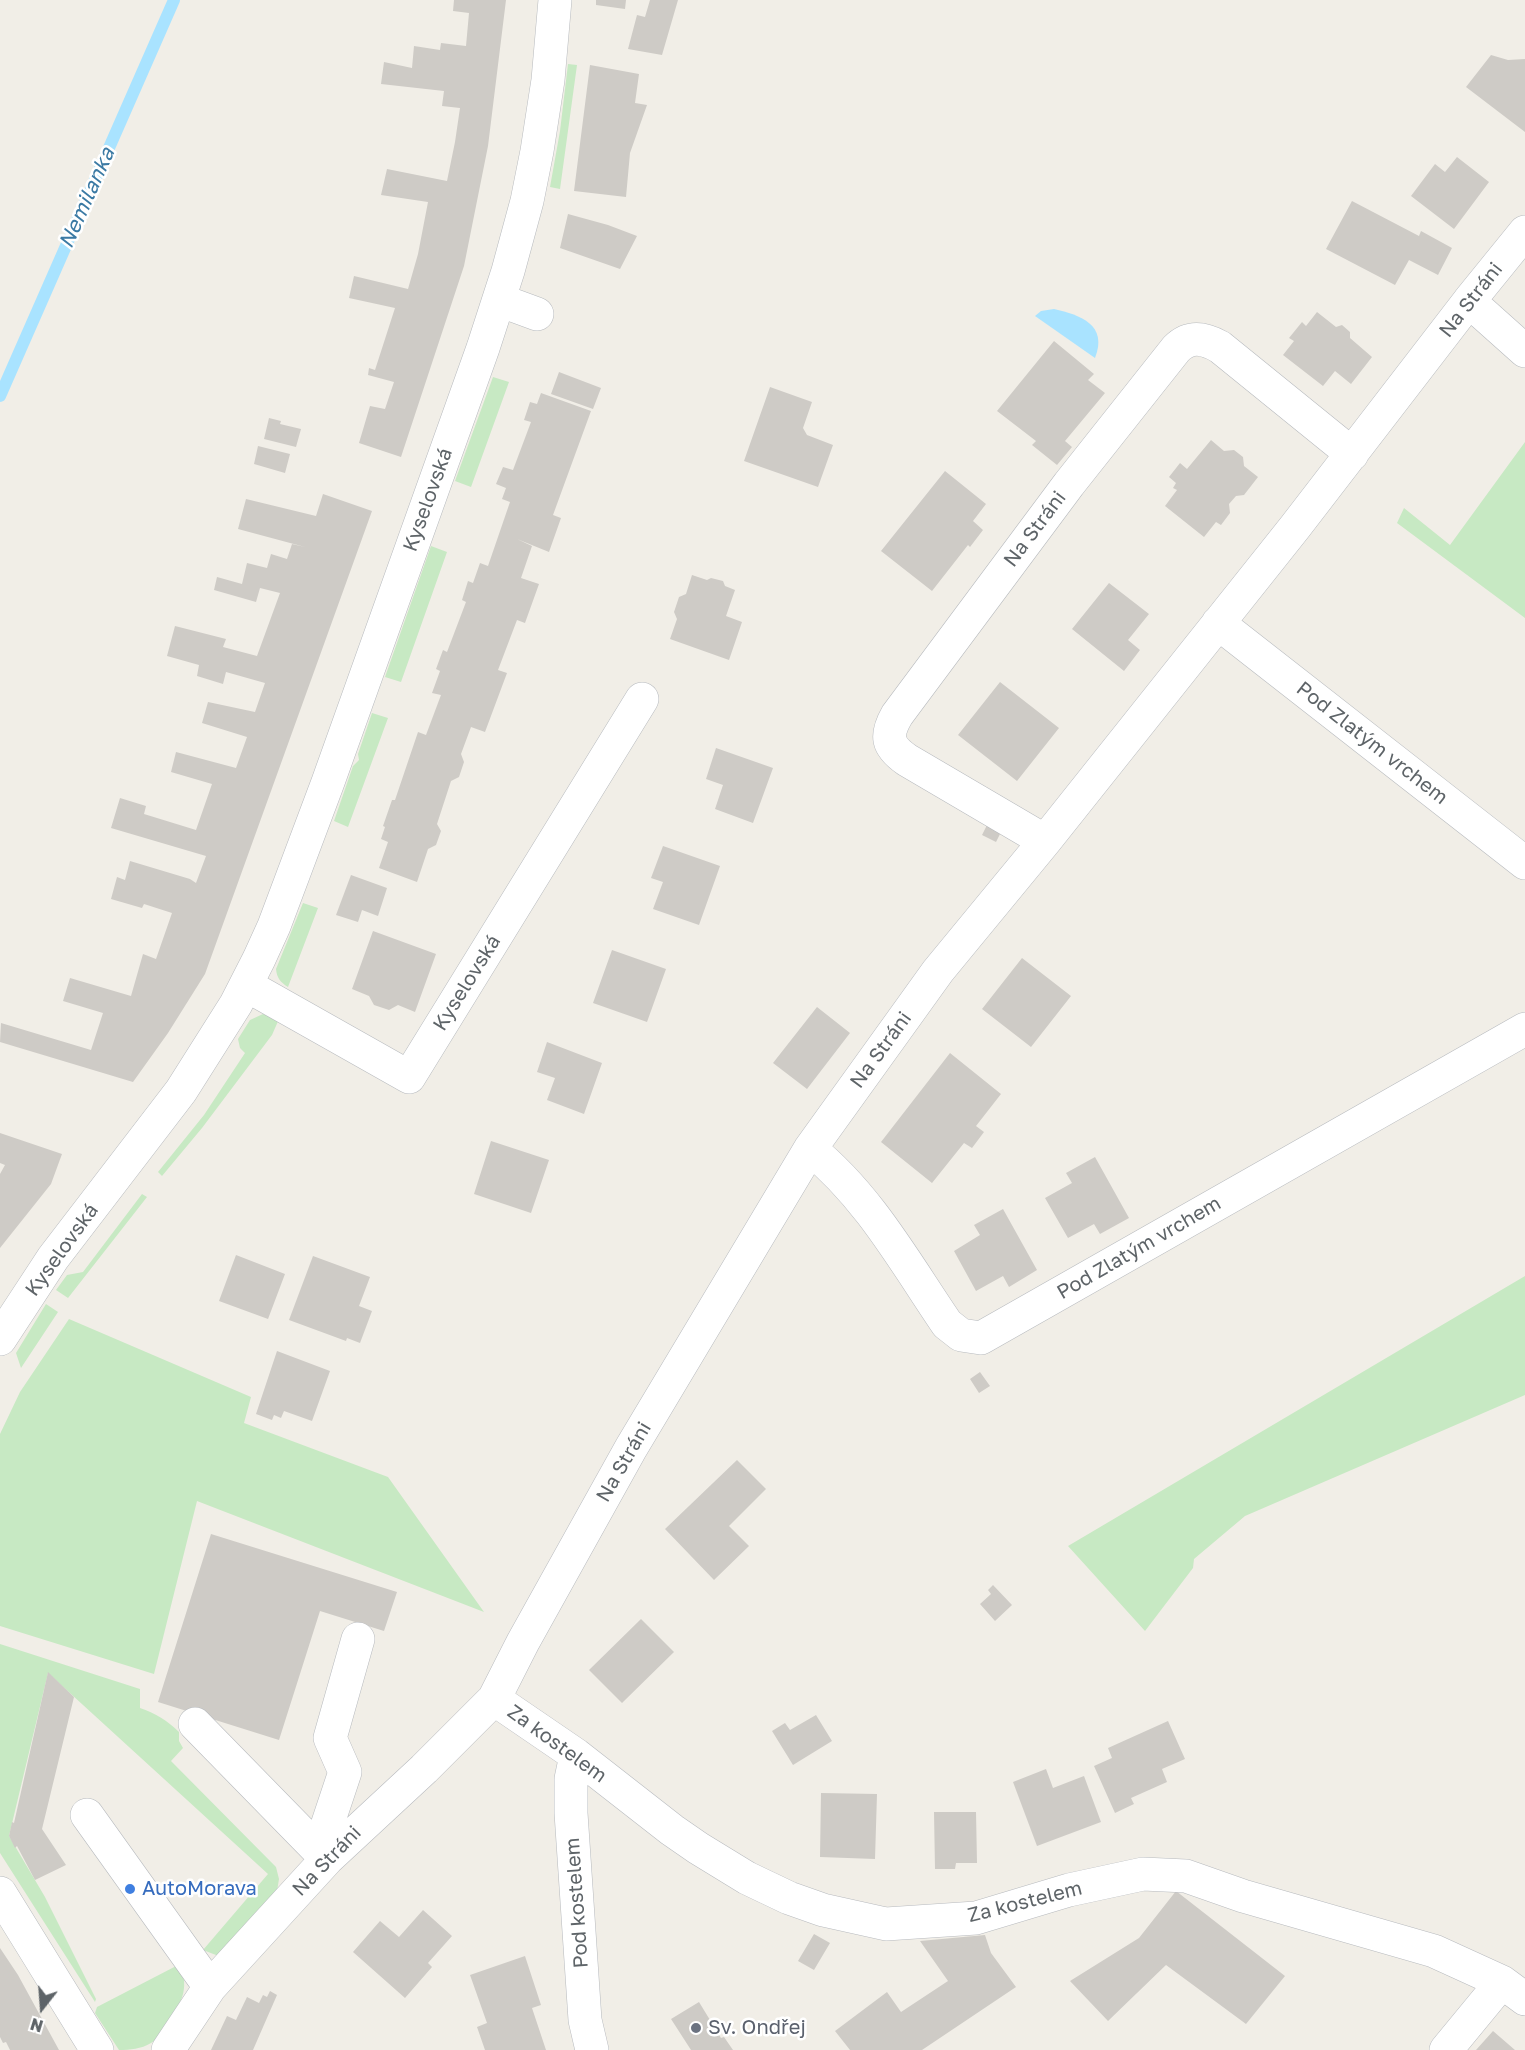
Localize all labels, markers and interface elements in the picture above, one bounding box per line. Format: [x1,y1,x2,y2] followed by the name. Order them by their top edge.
[54,144,120,252] water label: Nemilanka
[1434,258,1508,342] street label: Na Stráni
[398,445,458,555] street label: Kyselovská
[999,486,1071,572] street label: Na Stráni
[1292,677,1452,809] street label: Pod Zlatým vrchem
[428,931,506,1035] street label: Kyselovská
[845,1007,917,1093] street label: Na Stráni
[1053,1191,1225,1305] street label: Pod Zlatým vrchem
[20,1199,104,1301] street label: Kyselovská
[591,1418,657,1506] street label: Na Stráni
[503,1700,611,1788] street label: Za kostelem
[288,1821,366,1901] street label: Na Stráni
[560,1837,594,1969] street label: Pod kostelem
[965,1876,1085,1928] street label: Za kostelem
[142,1877,257,1901] place label: AutoMorava
[123,1882,137,1896] marker: AutoMorava
[12,1978,72,2038] north arrow
[28,2014,45,2037] text: N
[708,2016,806,2040] place label: Sv. Ondřej
[689,2021,703,2035] marker: Sv. Ondřej

